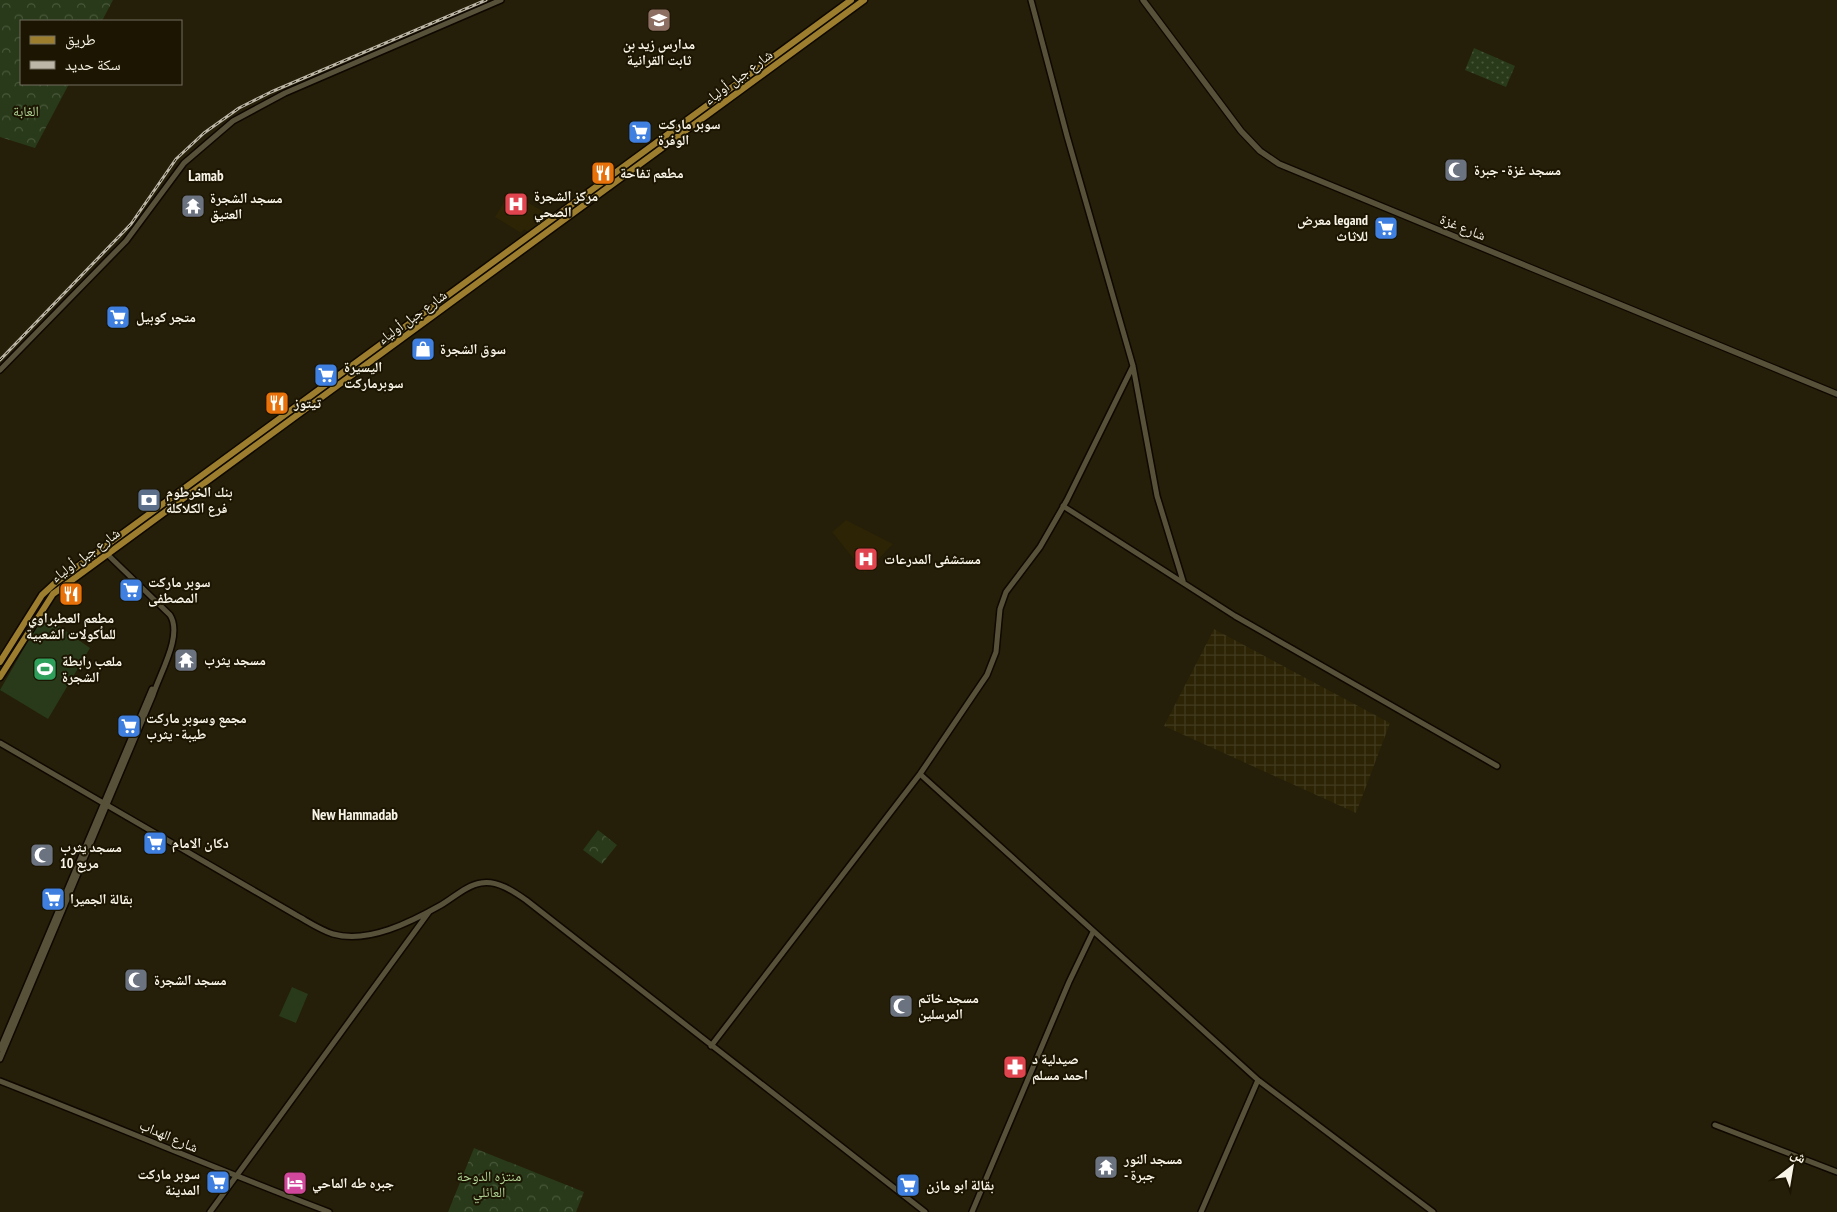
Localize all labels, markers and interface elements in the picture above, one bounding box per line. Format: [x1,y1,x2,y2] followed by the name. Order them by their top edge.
[646,7,672,33] school or university icon: مدارس زيد بن ثابت القرانية
[20,20,182,85] legend
[65,30,96,50] text: طريق
[623,35,695,69] place label: مدارس زيد بن ثابت القرانية
[700,45,777,109] street label: شارع جبل أولياء
[65,55,121,74] text: سكة حديد
[13,102,39,120] park label: الغابة
[658,115,721,149] place label: سوبر ماركت الوفرة
[627,119,653,145] supermarket icon: سوبر ماركت الوفرة
[1443,157,1469,183] mosque icon: مسجد غزة - جبرة
[590,160,616,186] restaurant icon: مطعم تفاحة
[1474,161,1561,179] place label: مسجد غزة - جبرة
[620,164,684,183] place label: مطعم تفاحة
[188,166,224,185] district label: Lamab
[534,187,598,223] place label: مركز الشجرة الصحي
[210,189,283,223] place label: مسجد الشجرة العتيق
[503,191,529,217] hospital icon: مركز الشجرة الصحي
[180,193,206,219] temple icon: مسجد الشجرة العتيق
[1437,210,1489,245] street label: شارع غزة
[1297,211,1368,245] place label: معرض legand للاثاث
[1373,215,1399,241] supermarket icon: معرض legand للاثاث
[374,286,451,349] street label: شارع جبل أولياء
[105,304,131,330] supermarket icon: متجر كوبيل
[136,308,196,326] place label: متجر كوبيل
[410,336,436,362] shop icon: سوق الشجرة
[440,340,506,358] place label: سوق الشجرة
[344,358,404,392] place label: اليسيرة سوبرماركت
[313,362,339,388] supermarket icon: اليسيرة سوبرماركت
[264,390,290,416] restaurant icon: تيتوز
[293,394,321,412] place label: تيتوز
[166,483,233,517] place label: بنك الخرطوم فرع الكلاكلة
[136,487,162,513] bank icon: بنك الخرطوم فرع الكلاكلة
[47,524,124,587] street label: شارع جبل أولياء
[853,546,879,572] hospital icon: مستشفى المدرعات
[884,550,981,568] place label: مستشفى المدرعات
[148,573,211,607] place label: سوبر ماركت المصطفى
[118,577,144,603] supermarket icon: سوبر ماركت المصطفى
[58,581,84,607] restaurant icon: مطعم العطبراوي للمأكولات الشعبية
[26,609,116,643] place label: مطعم العطبراوي للمأكولات الشعبية
[173,647,199,673] temple icon: مسجد يثرب
[204,651,266,669] place label: مسجد يثرب
[62,652,122,686] place label: ملعب رابطة الشجرة
[32,656,58,682] sports icon: ملعب رابطة الشجرة
[146,709,247,743] place label: مجمع وسوبر ماركت طيبة - يثرب
[116,713,142,739] supermarket icon: مجمع وسوبر ماركت طيبة - يثرب
[312,805,398,824] district label: New Hammadab
[142,830,168,856] supermarket icon: دكان الامام
[172,834,229,853] place label: دكان الامام
[60,838,122,873] place label: مسجد يثرب مربع 10
[29,842,55,868] mosque icon: مسجد يثرب مربع 10
[40,886,66,912] supermarket icon: بقالة الجميرا
[70,890,133,908] place label: بقالة الجميرا
[123,967,149,993] mosque icon: مسجد الشجرة
[154,971,227,989] place label: مسجد الشجرة
[918,989,979,1023] place label: مسجد خاتم المرسلين
[888,993,914,1019] mosque icon: مسجد خاتم المرسلين
[1032,1050,1088,1085] place label: صيدلية د احمد مسلم
[1002,1054,1028,1080] pharmacy icon: صيدلية د احمد مسلم
[137,1116,201,1157] street label: شارع الهداب
[1767,1142,1817,1192] north arrow
[1788,1144,1810,1167] text: ش
[1123,1150,1182,1184] place label: مسجد النور - جبرة
[1093,1154,1119,1180] temple icon: مسجد النور - جبرة
[138,1165,200,1199] place label: سوبر ماركت المدينة
[457,1167,521,1204] park label: منتزه الدوحة العائلي
[205,1169,231,1195] supermarket icon: سوبر ماركت المدينة
[282,1170,308,1196] hotel icon: جبره طه الماحي
[895,1172,921,1198] supermarket icon: بقالة ابو مازن
[312,1174,394,1194] place label: جبره طه الماحي
[926,1176,994,1194] place label: بقالة ابو مازن

